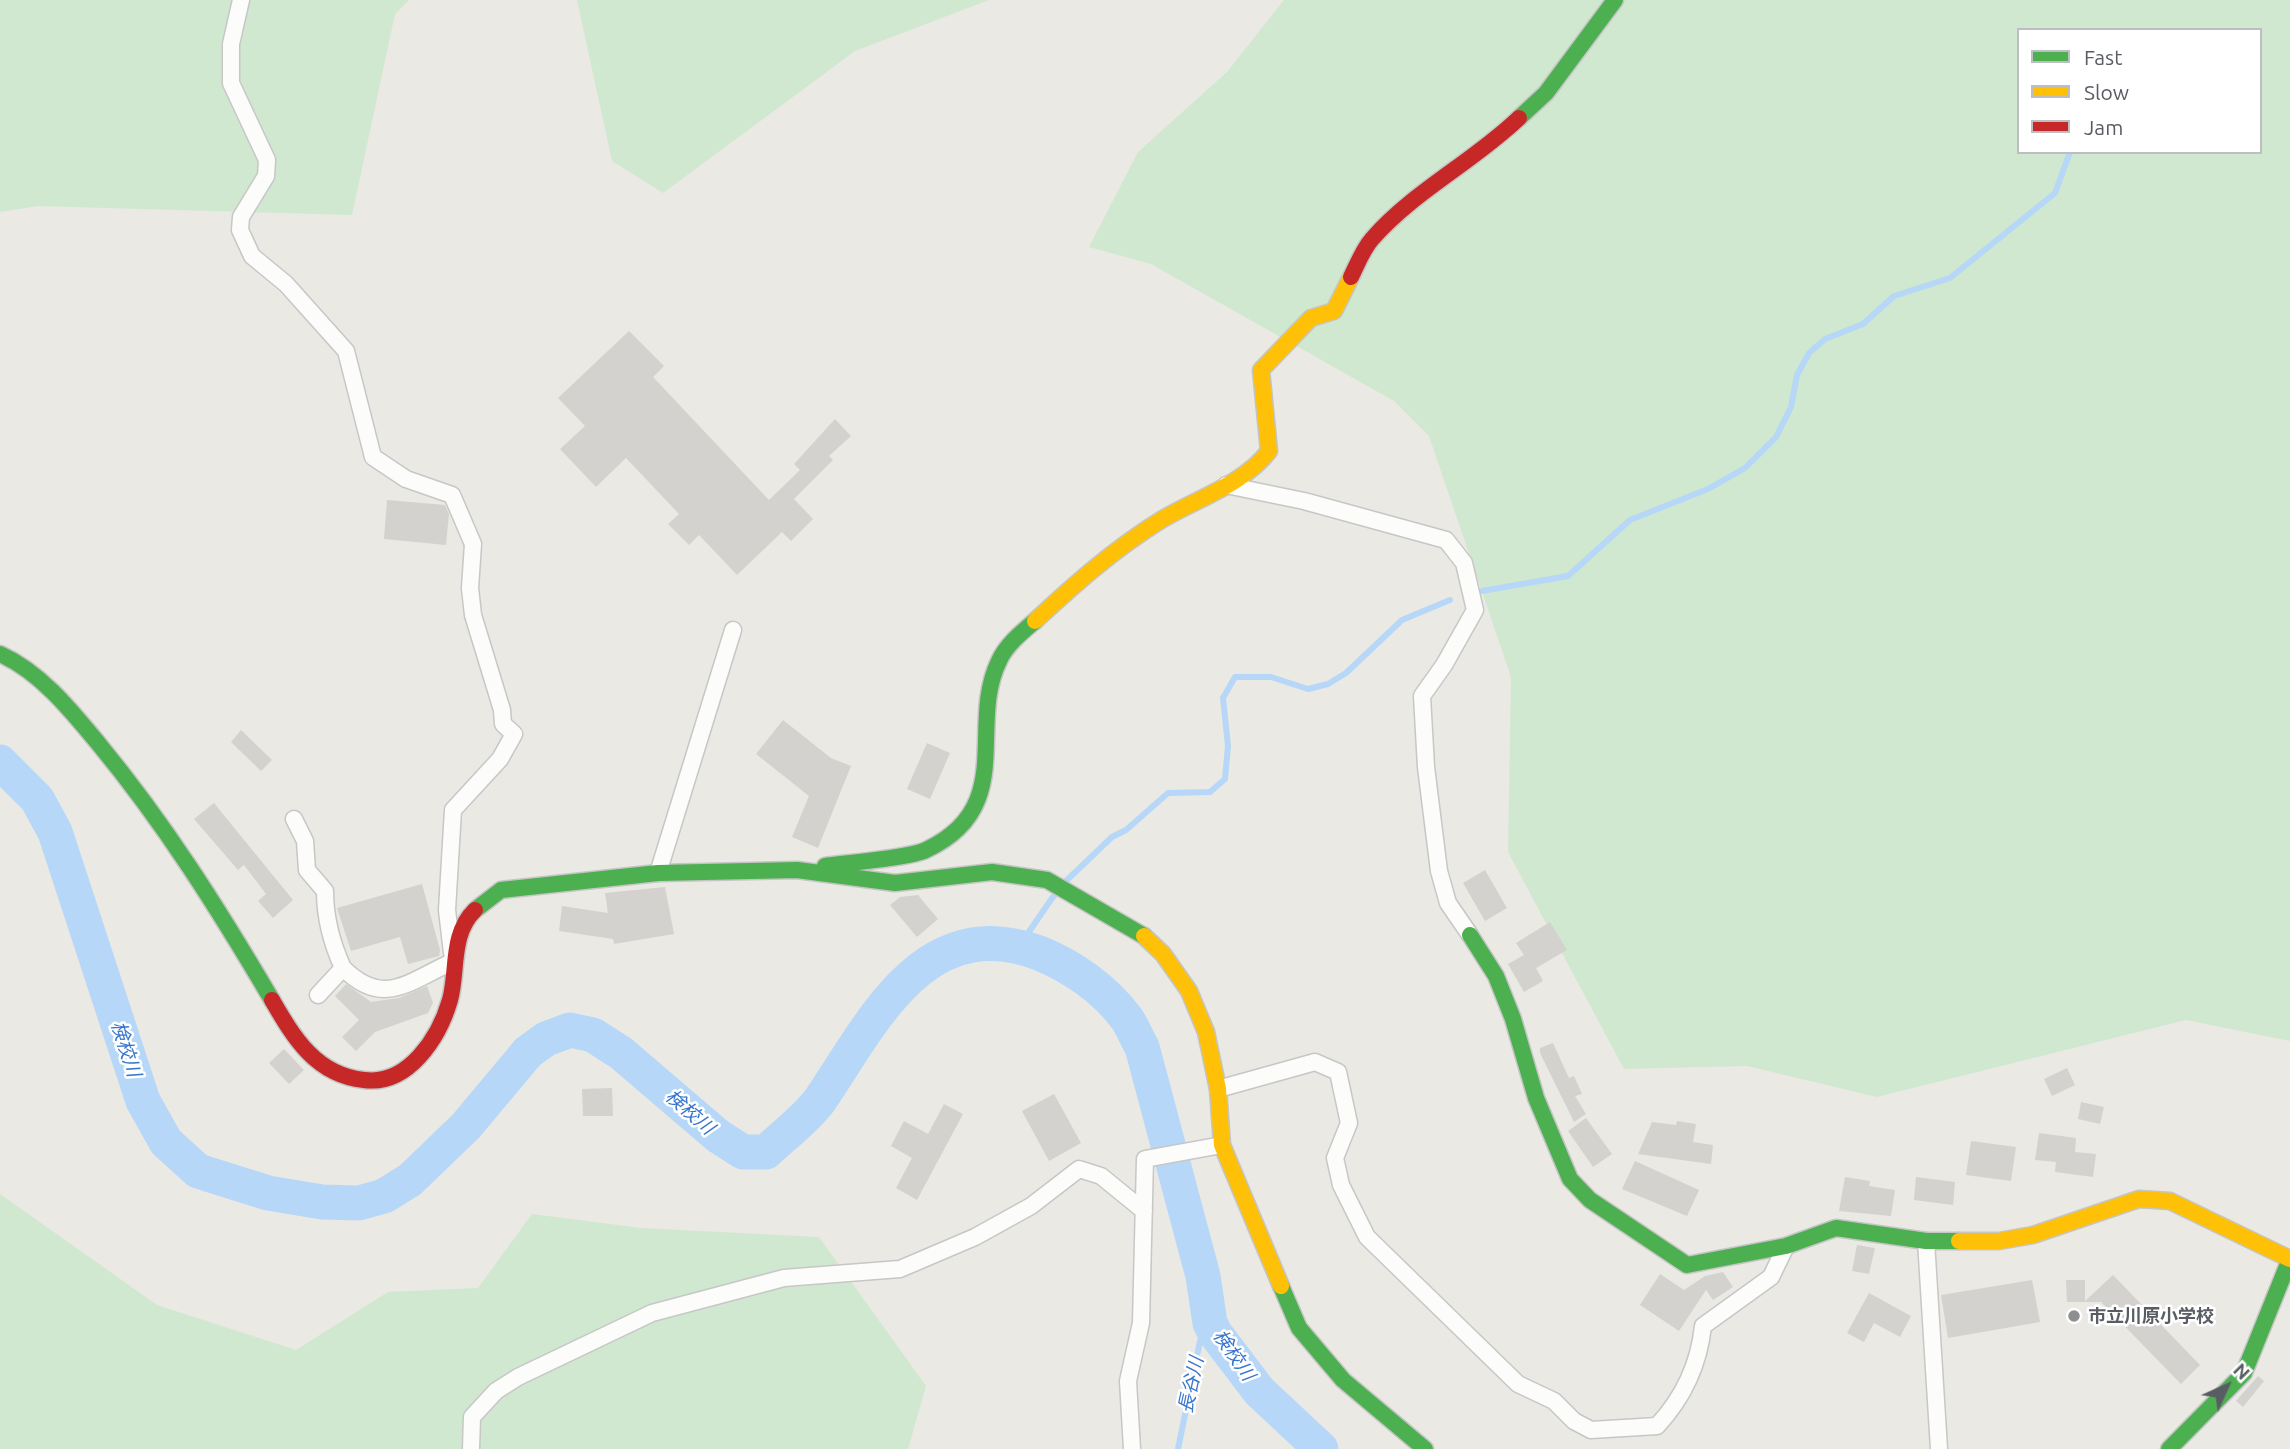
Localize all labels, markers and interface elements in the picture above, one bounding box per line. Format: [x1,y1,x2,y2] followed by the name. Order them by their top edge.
[2017,28,2262,154] legend
[2084,45,2122,69] text: Fast
[2084,80,2129,104] text: Slow
[2084,115,2123,139] text: Jam
[106,1018,146,1080] water label: 検校川
[661,1085,719,1139] water label: 検校川
[2088,1305,2214,1327] place label: 市立川原小学校
[2066,1308,2082,1324] marker: 市立川原小学校
[1208,1325,1260,1385] water label: 検校川
[2192,1351,2262,1421] north arrow
[1174,1355,1208,1415] water label: 長谷川
[2229,1358,2255,1384] text: N

